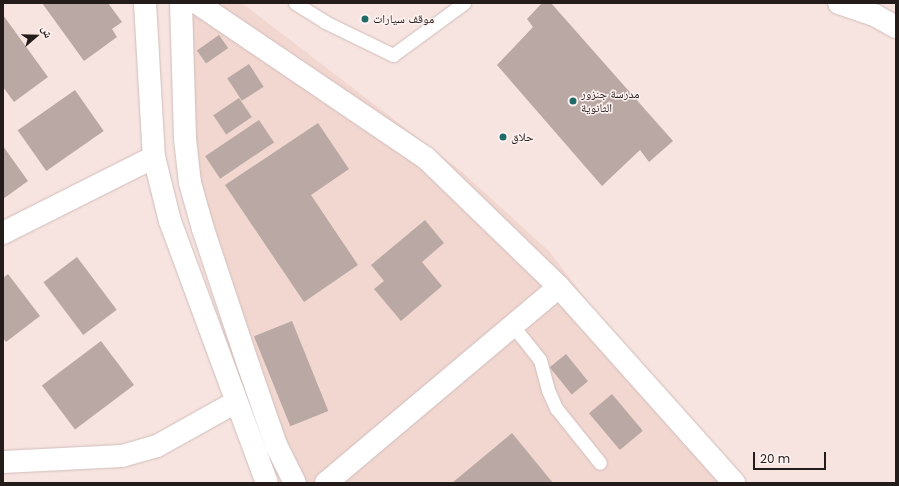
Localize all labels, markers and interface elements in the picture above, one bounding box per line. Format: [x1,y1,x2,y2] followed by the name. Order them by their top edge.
[373,12,434,26] place label: موقف سيارات
[360,14,370,24] marker: موقف سيارات
[16,16,56,56] north arrow
[38,24,57,40] text: ش
[581,87,640,115] place label: مدرسة جنزور الثانوية
[568,96,578,106] marker: مدرسة جنزور الثانوية
[511,130,534,144] place label: حلاق
[498,132,508,142] marker: حلاق
[755,444,828,470] scale bar
[760,450,790,467] text: 20 m

